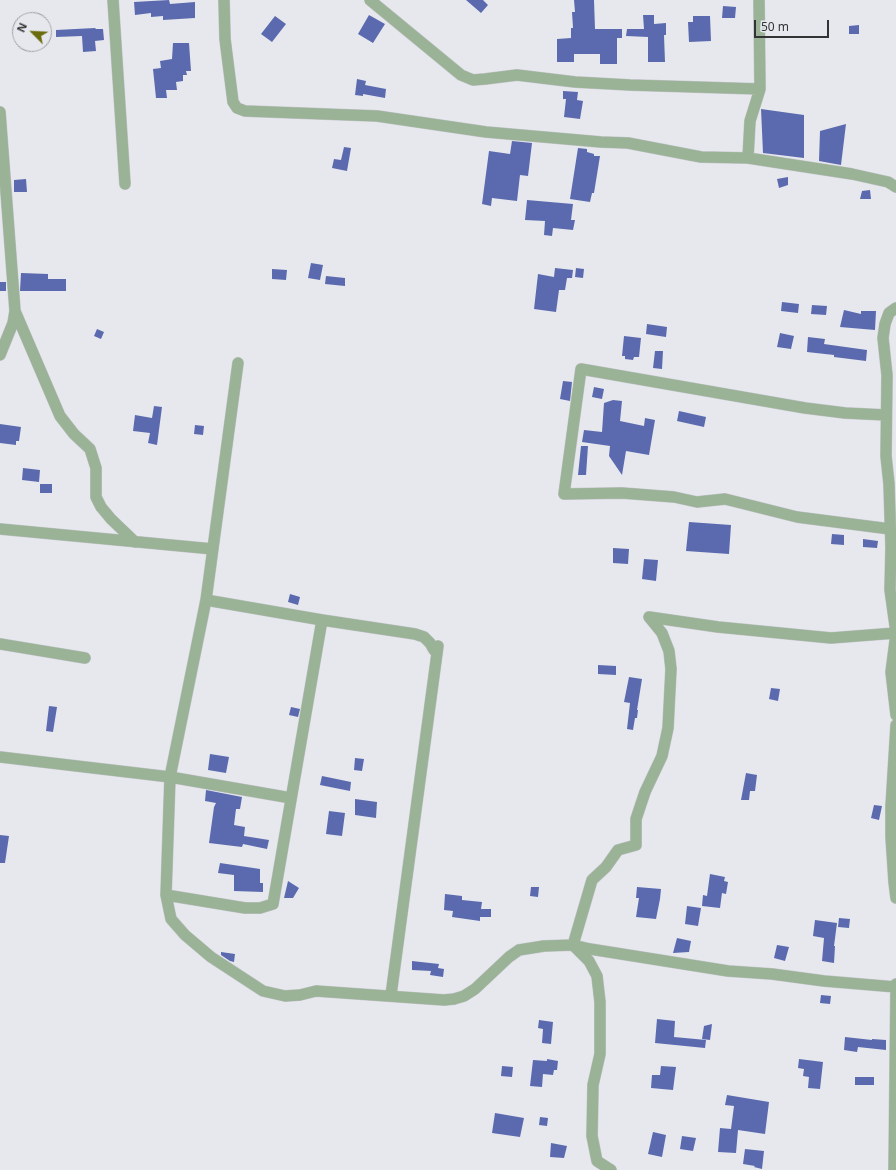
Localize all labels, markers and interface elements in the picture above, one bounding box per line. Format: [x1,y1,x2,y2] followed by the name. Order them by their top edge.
[12,12,52,52] north arrow
[756,12,831,38] scale bar
[761,18,789,35] text: 50 m
[13,20,30,34] text: N

